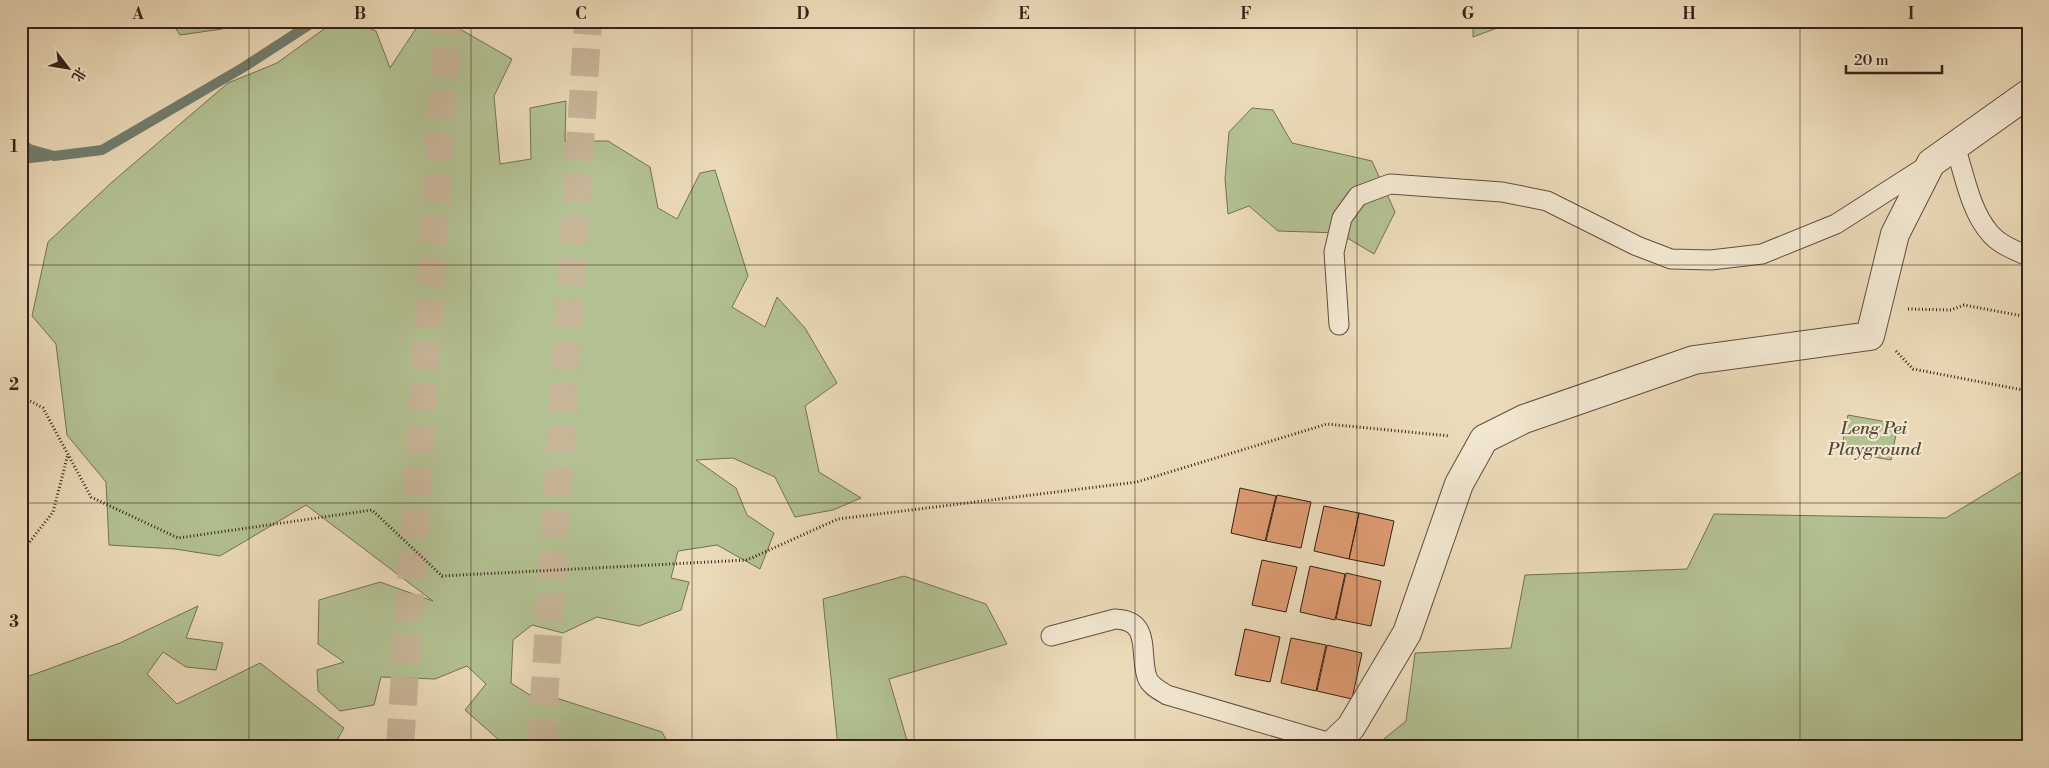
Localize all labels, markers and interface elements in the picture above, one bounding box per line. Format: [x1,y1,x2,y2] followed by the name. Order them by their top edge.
[131,4,144,24] text: A
[354,4,366,24] text: B
[575,4,587,24] text: C
[797,4,810,24] text: D
[1018,4,1030,24] text: E
[1240,4,1252,24] text: F
[1462,4,1475,24] text: G
[1682,4,1696,24] text: H
[1908,4,1914,24] text: I
[42,42,92,92] north arrow
[1846,42,1943,74] scale bar
[1854,51,1889,70] text: 20 m
[67,64,90,85] text: 北
[10,137,18,157] text: 1
[9,375,19,395] text: 2
[1826,417,1922,461] park label: Leng Pei Playground
[9,612,19,632] text: 3

